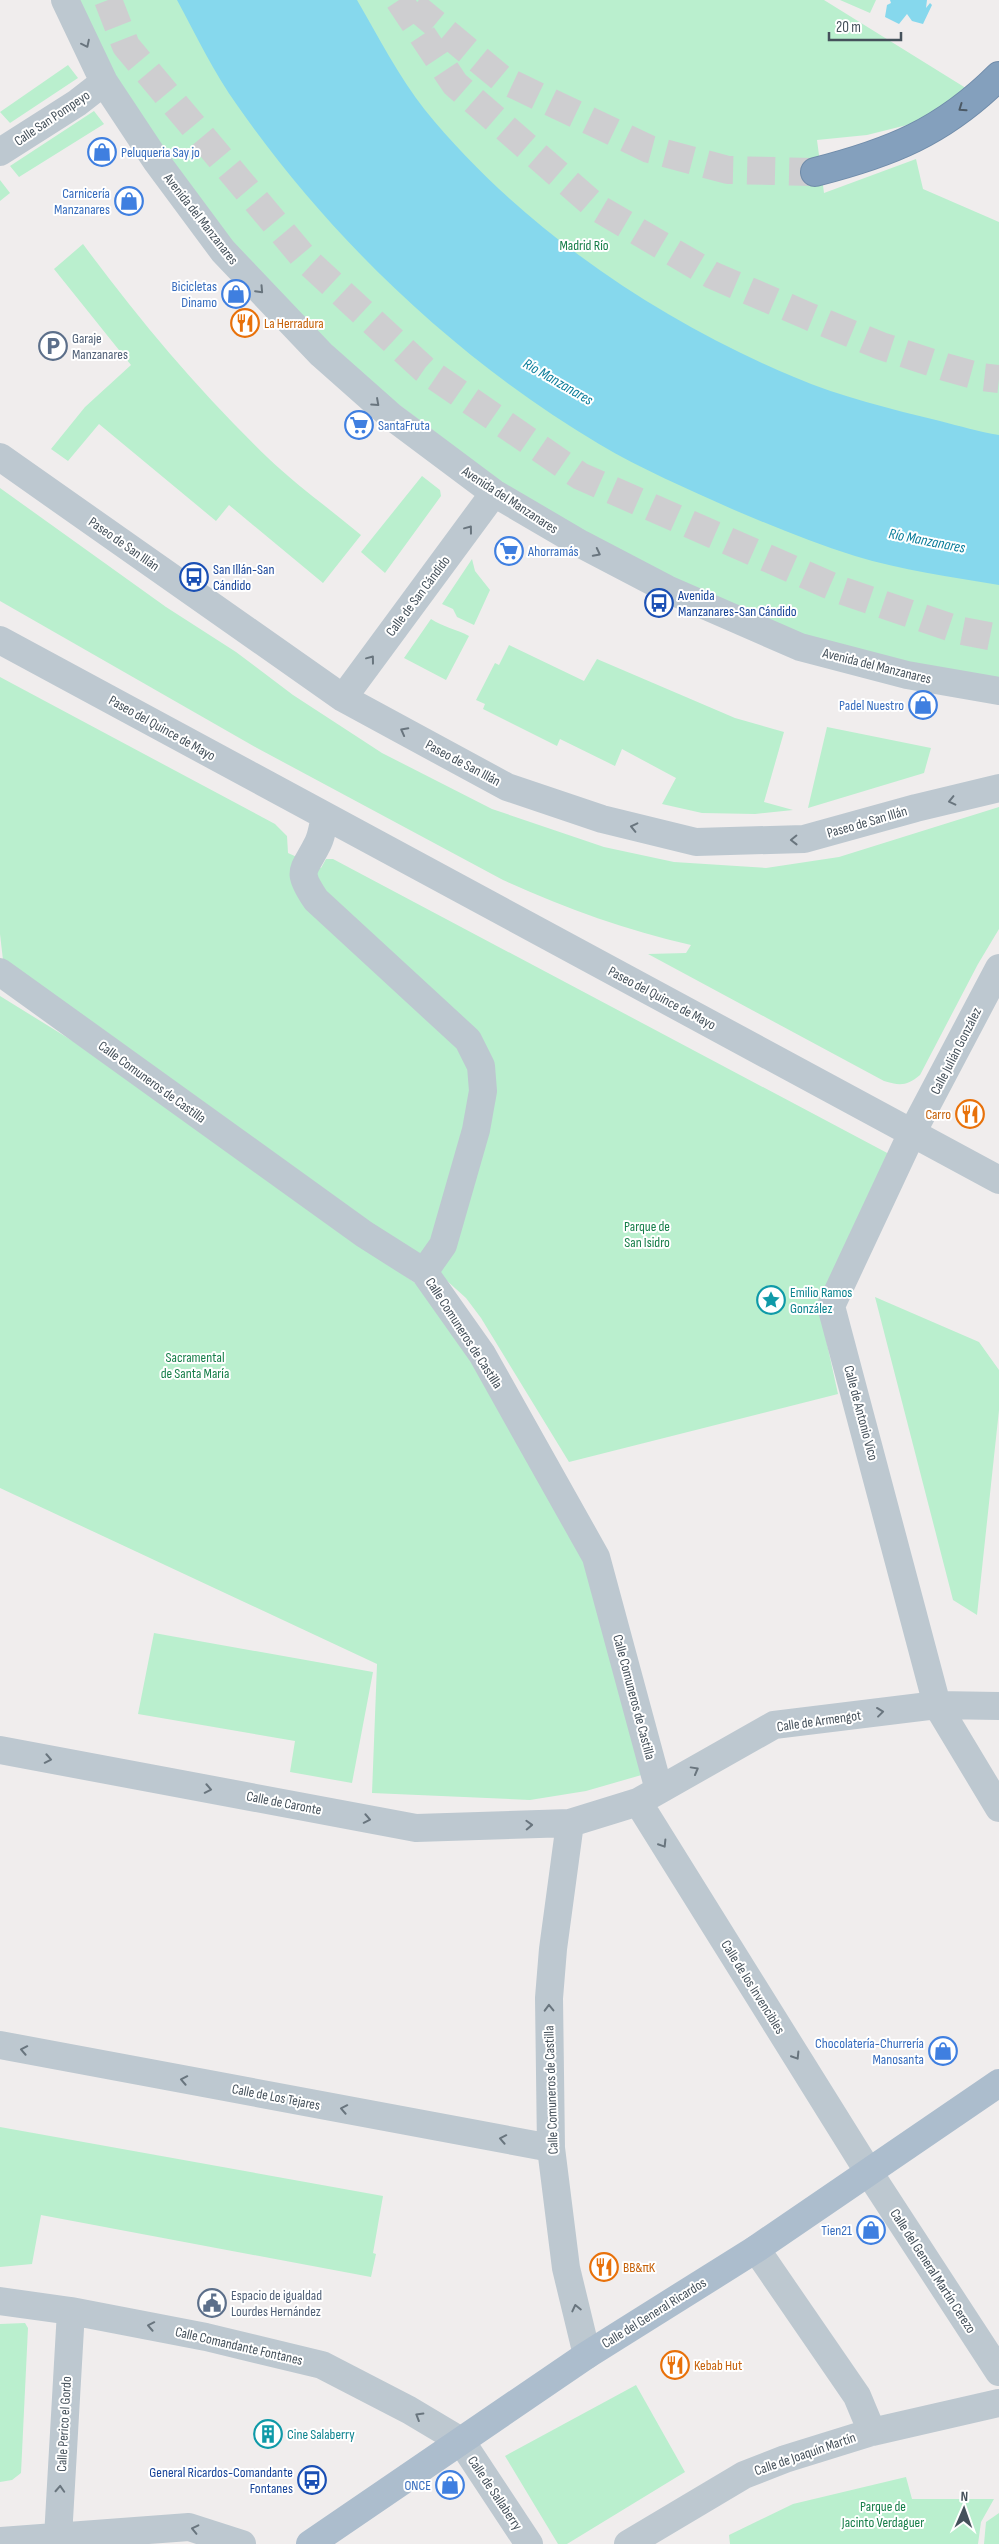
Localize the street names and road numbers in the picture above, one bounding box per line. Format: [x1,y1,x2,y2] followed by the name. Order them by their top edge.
[11,86,93,150] street label: Calle San Pompeyo
[159,169,242,268] street label: Avenida del Manzanares
[458,462,561,537] street label: Avenida del Manzanares
[85,513,163,575] street label: Paseo de San Illán
[382,552,454,640] street label: Calle de San Cándido
[820,644,933,688] street label: Avenida del Manzanares
[106,692,218,764] street label: Paseo del Quince de Mayo
[423,736,503,790] street label: Paseo de San Illán
[825,802,909,842] street label: Paseo de San Illán
[605,962,719,1034] street label: Paseo del Quince de Mayo
[927,1005,985,1097] street label: Calle Julián González
[95,1037,209,1127] street label: Calle Comuneros de Castilla
[422,1274,506,1392] street label: Calle Comuneros de Castilla
[840,1364,882,1463] street label: Calle de Antonio Vico
[609,1633,659,1761] street label: Calle Comuneros de Castilla
[776,1707,862,1735] street label: Calle de Armengot
[245,1787,323,1819] street label: Calle de Caronte
[717,1937,789,2037] street label: Calle de los Invencibles
[540,2025,562,2155] street label: Calle Comuneros de Castilla
[230,2080,322,2114] street label: Calle de Los Tejares
[886,2206,980,2337] street label: Calle del General Martín Cerezo
[599,2274,709,2352] street label: Calle del General Ricardos
[174,2323,304,2369] street label: Calle Comandante Fontanes
[53,2376,75,2472] street label: Calle Perico el Gordo
[752,2429,858,2479] street label: Calle de Joaquín Martín
[464,2453,526,2534] street label: Calle de Sallaberry

